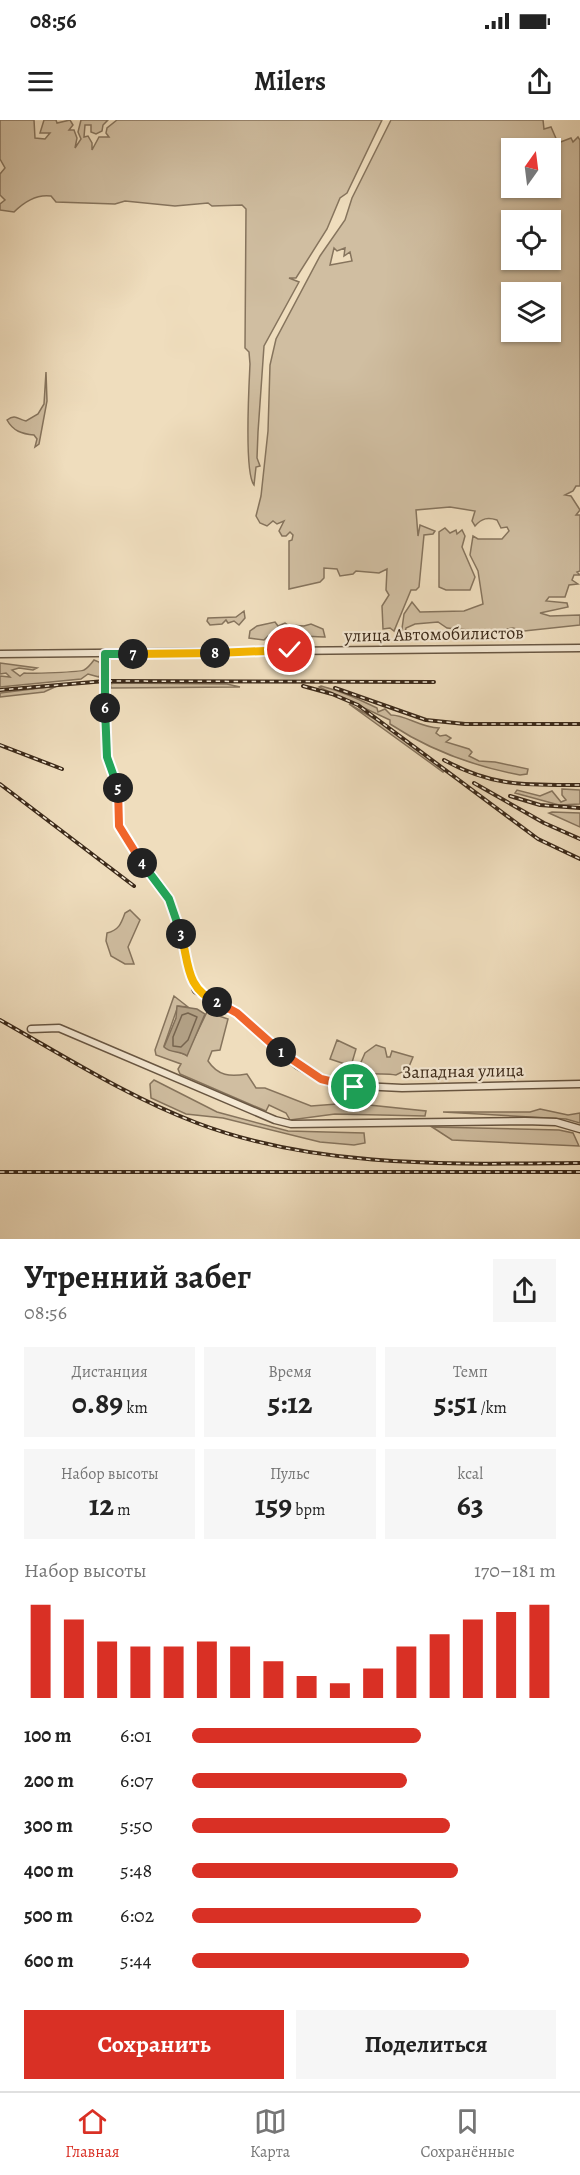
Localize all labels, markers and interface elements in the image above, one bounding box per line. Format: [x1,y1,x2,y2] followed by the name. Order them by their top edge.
[30,6,77,36] text: 08:56
[254,63,326,99] text: Milers
[24,65,57,98] icon: menu
[523,65,556,98] icon: share
[501,138,561,198] north arrow
[501,138,561,342] map controls
[501,210,561,270] button: locate
[501,282,561,342] button: layers
[343,620,524,648] street label: улица Автомобилистов
[264,624,315,675] pin
[273,633,306,666] icon: check
[200,638,230,668] pin: 8
[118,639,148,669] pin: 7
[211,642,219,664] text: 8
[130,643,136,665] text: 7
[90,693,120,723] pin: 6
[101,697,109,719] text: 6
[103,773,133,803] pin: 5
[115,777,121,799] text: 5
[127,848,157,878] pin: 4
[138,852,146,874] text: 4
[166,919,196,949] pin: 3
[178,923,184,945] text: 3
[202,987,232,1017] pin: 2
[213,991,221,1013] text: 2
[266,1037,296,1067] pin: 1
[278,1041,284,1063] text: 1
[402,1058,525,1084] street label: Западная улица
[328,1061,379,1112] pin
[337,1070,370,1103] icon: arrive
[24,1254,251,1299] text: Утренний забег
[493,1259,556,1322] button: share
[24,1299,67,1326] text: 08:56
[72,1361,148,1383] text: Дистанция
[268,1361,312,1383] text: Время
[453,1361,488,1383] text: Темп
[72,1383,123,1423] text: 0.89
[267,1383,313,1423] text: 5:12
[434,1383,477,1423] text: 5:51
[123,1397,148,1419] text: km
[477,1397,507,1419] text: /km
[61,1463,159,1485] text: Набор высоты
[270,1463,310,1485] text: Пульс
[458,1463,483,1485] text: kcal
[89,1485,114,1525] text: 12
[255,1485,292,1525] text: 159
[457,1485,484,1525] text: 63
[114,1499,131,1521] text: m
[292,1499,325,1521] text: bpm
[24,1557,147,1584] text: Набор высоты
[474,1557,556,1584] text: 170–181 m
[24,1722,72,1749] text: 100 m
[120,1722,152,1749] text: 6:01
[24,1767,74,1794] text: 200 m
[120,1767,153,1794] text: 6:07
[24,1812,73,1839] text: 300 m
[120,1812,153,1839] text: 5:50
[24,1857,74,1884] text: 400 m
[120,1857,152,1884] text: 5:48
[24,1902,73,1929] text: 500 m
[120,1902,154,1929] text: 6:02
[24,1947,74,1974] text: 600 m
[120,1947,151,1974] text: 5:44
[24,2010,284,2079] button: Сохранить
[296,2010,556,2079] button: Поделиться
[65,2105,120,2163] tab: Главная
[250,2105,290,2163] tab: Карта
[421,2105,515,2163] tab: Сохранённые

